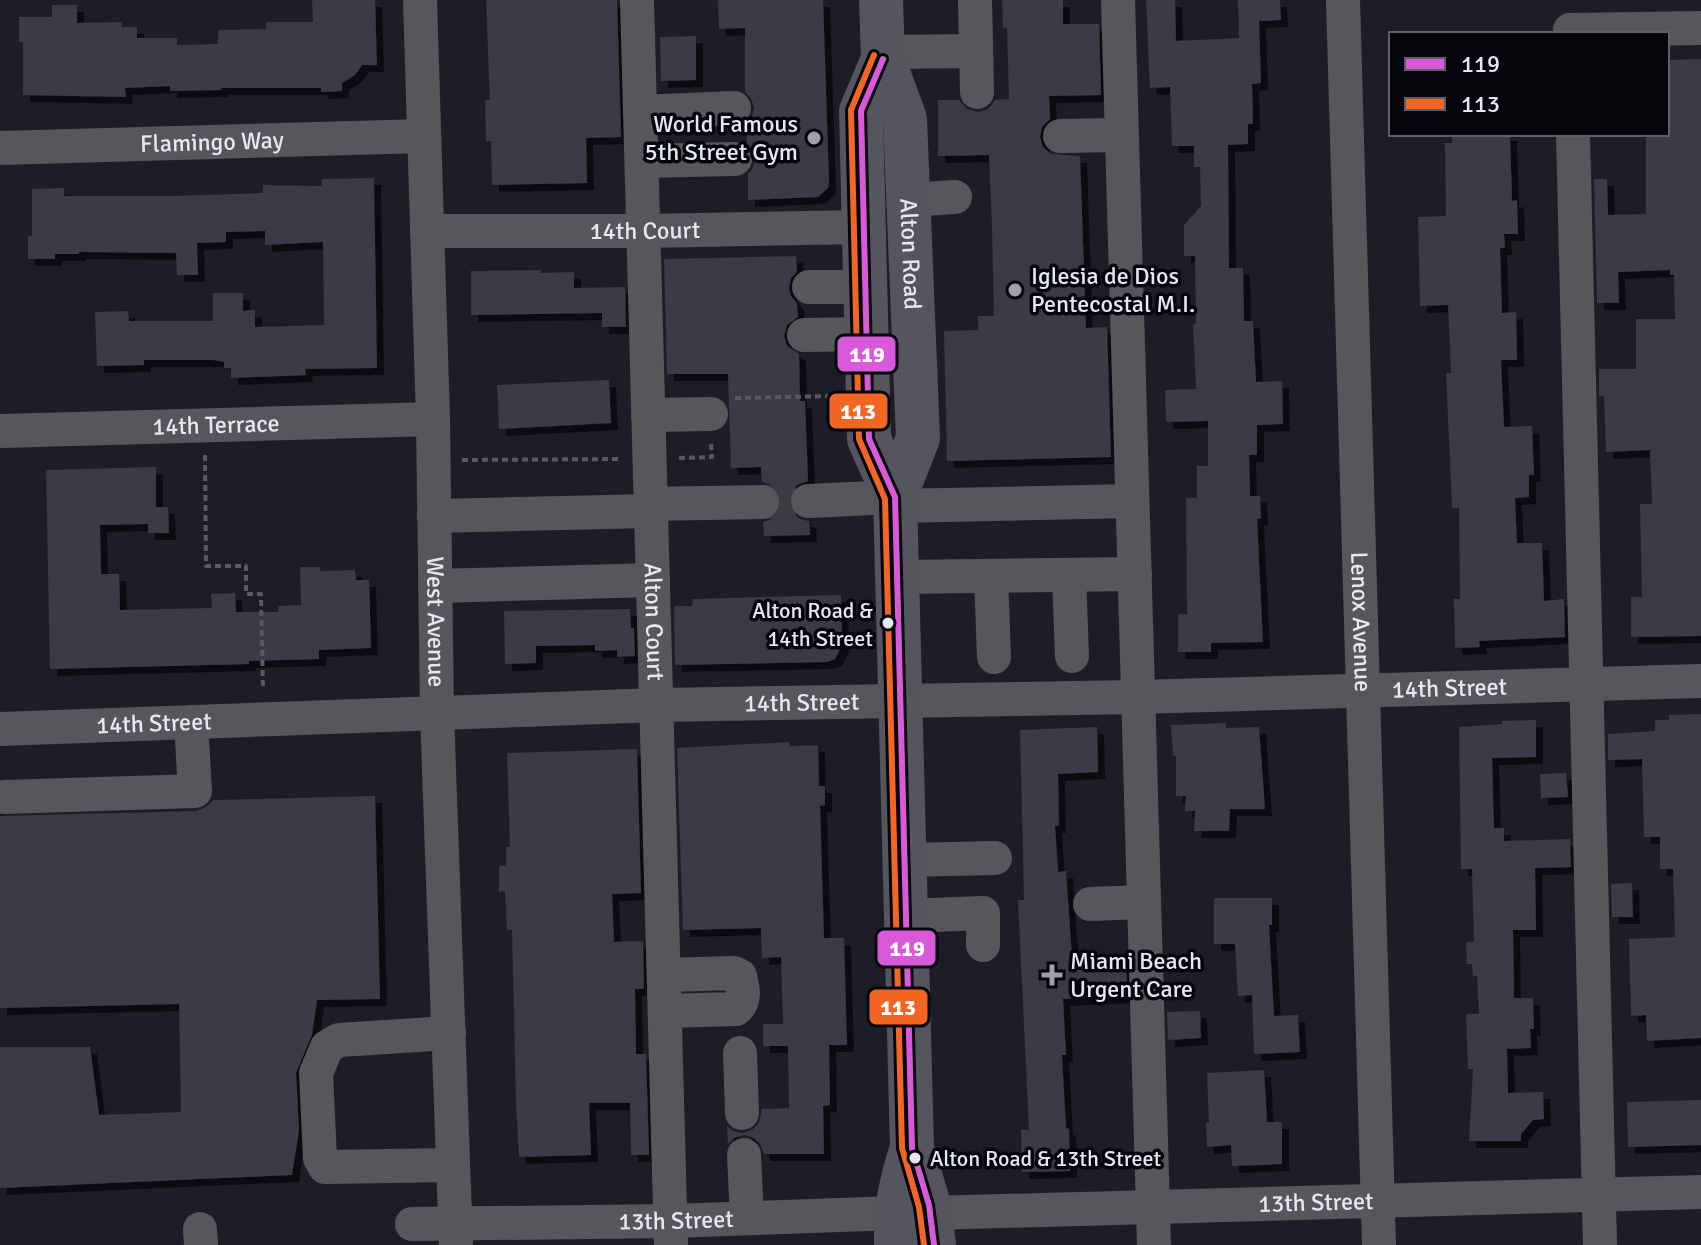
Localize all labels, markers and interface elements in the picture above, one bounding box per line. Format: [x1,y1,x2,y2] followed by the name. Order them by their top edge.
[1389,32,1669,136] legend
[1461,49,1500,79] text: 119
[1461,89,1500,119] text: 113
[645,109,798,167] place label: World Famous 5th Street Gym
[140,125,284,159] street label: Flamingo Way
[805,129,823,147] marker: World Famous 5th Street Gym
[893,198,928,310] street label: Alton Road
[590,215,700,246] street label: 14th Court
[1031,261,1195,319] place label: Iglesia de Dios Pentecostal M.I.
[1006,281,1024,299] marker: Iglesia de Dios Pentecostal M.I.
[836,335,897,373] line badge: 119
[849,341,885,368] text: 119
[828,392,889,430] line badge: 113
[840,398,876,425] text: 113
[152,408,280,442] street label: 14th Terrace
[1344,551,1378,692] street label: Lenox Avenue
[420,556,452,687] street label: West Avenue
[637,562,671,681] street label: Alton Court
[752,597,873,652] place label: Alton Road & 14th Street
[880,615,896,631] marker: Alton Road & 14th Street
[1391,672,1507,705] street label: 14th Street
[744,687,859,719] street label: 14th Street
[96,706,212,740] street label: 14th Street
[876,929,937,967] line badge: 119
[889,935,925,962] text: 119
[1070,946,1202,1004] place label: Miami Beach Urgent Care
[1041,964,1063,986] marker: Miami Beach Urgent Care
[868,988,929,1026] line badge: 113
[880,994,916,1021] text: 113
[930,1145,1161,1172] place label: Alton Road & 13th Street
[907,1150,923,1166] marker: Alton Road & 13th Street
[1258,1186,1374,1219] street label: 13th Street
[618,1204,734,1237] street label: 13th Street

